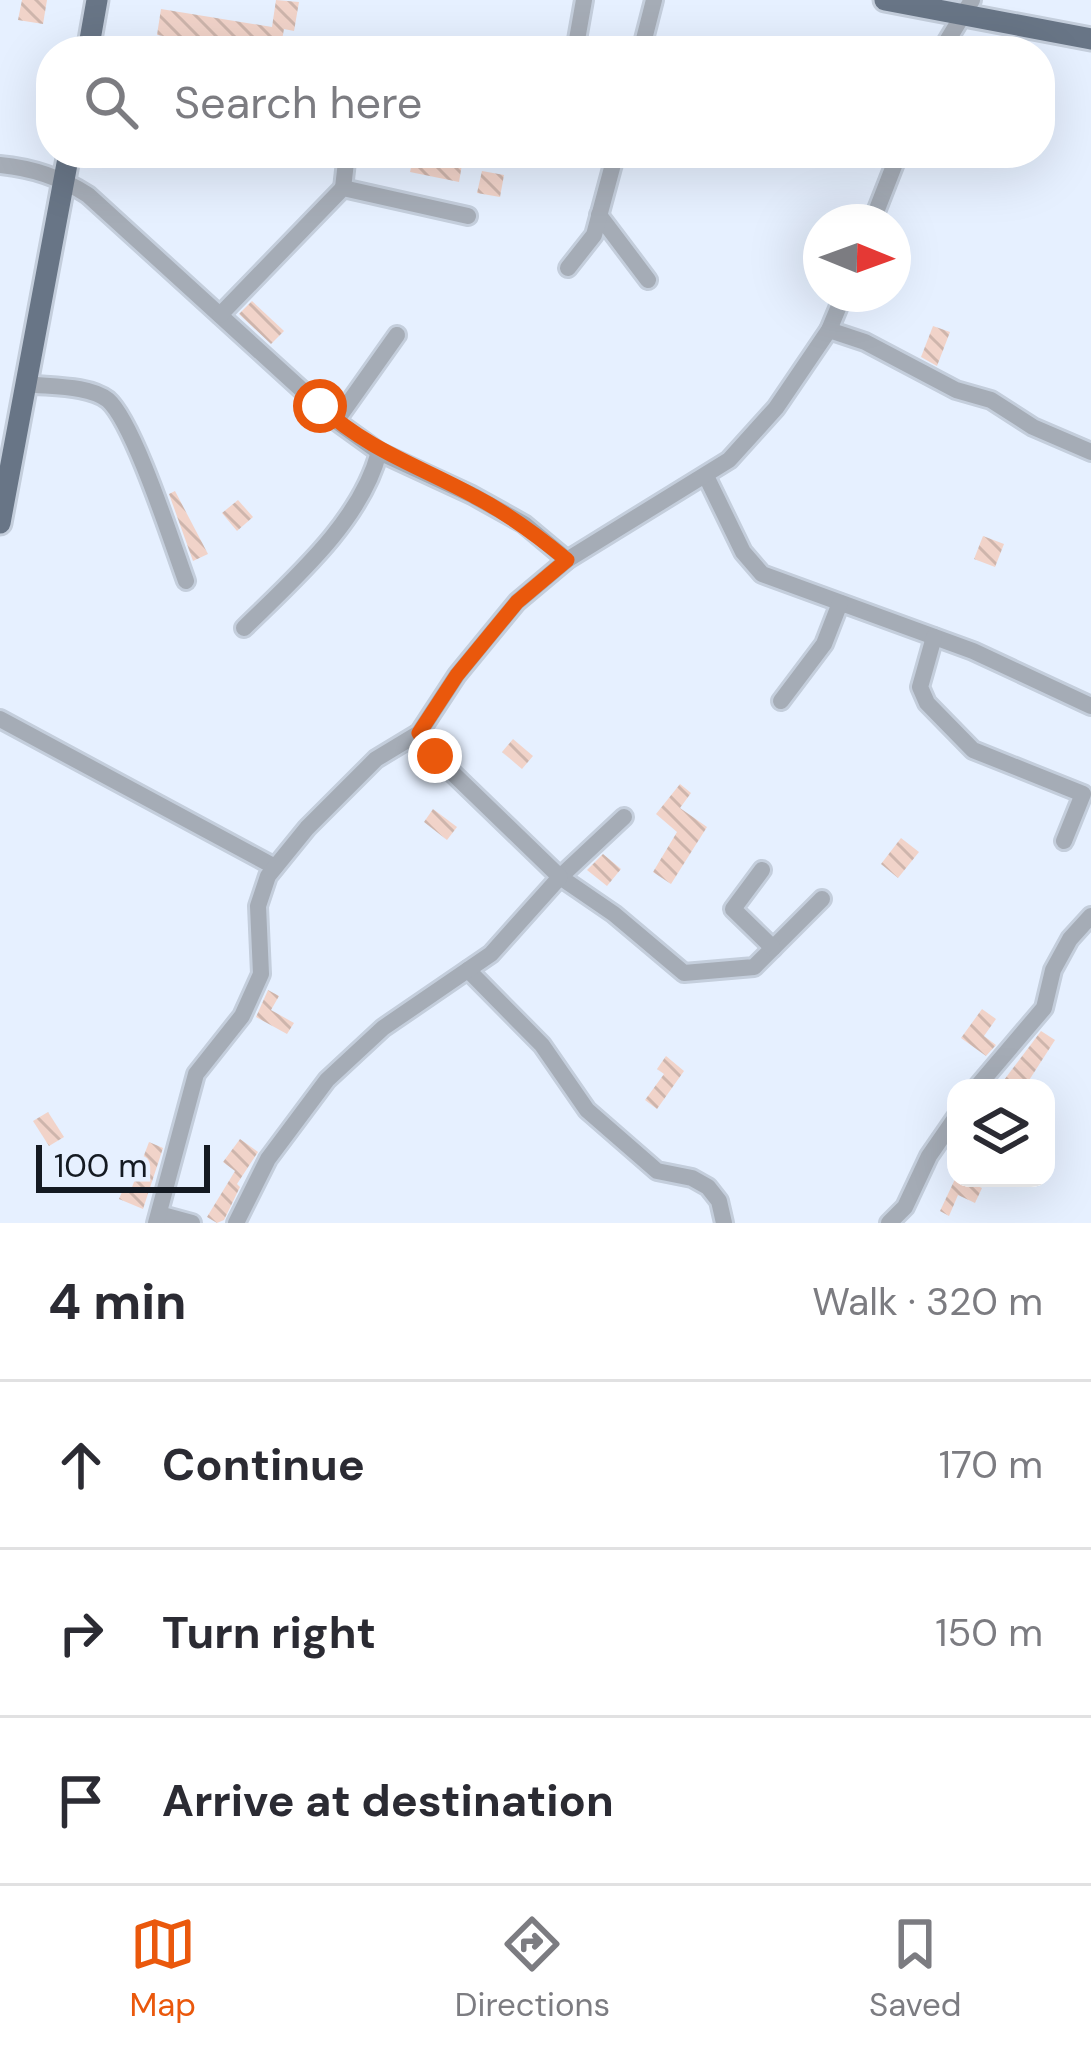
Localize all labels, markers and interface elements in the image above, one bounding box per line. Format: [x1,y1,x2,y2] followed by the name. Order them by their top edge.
[36,36,1055,168] search box
[78,69,144,135] icon: search
[174,73,422,132] text: Search here
[803,204,911,312] north arrow
[293,379,347,433] route start
[408,729,462,783] route end
[947,1079,1055,1187] map controls
[947,1079,1055,1187] button: layers
[36,1139,210,1192] scale bar
[54,1144,148,1187] text: 100 m
[48,1268,187,1335] text: 4 min
[812,1276,1043,1327] text: Walk · 320 m
[48,1432,114,1498] icon: ahead
[162,1435,365,1494] text: Continue
[939,1439,1043,1490] text: 170 m
[48,1600,114,1666] icon: right
[162,1603,376,1662] text: Turn right
[935,1607,1043,1658] text: 150 m
[48,1768,114,1834] icon: arrive
[162,1771,614,1830] text: Arrive at destination
[129,1911,196,2026] tab: Map
[455,1911,610,2026] tab: Directions
[869,1911,962,2026] tab: Saved

